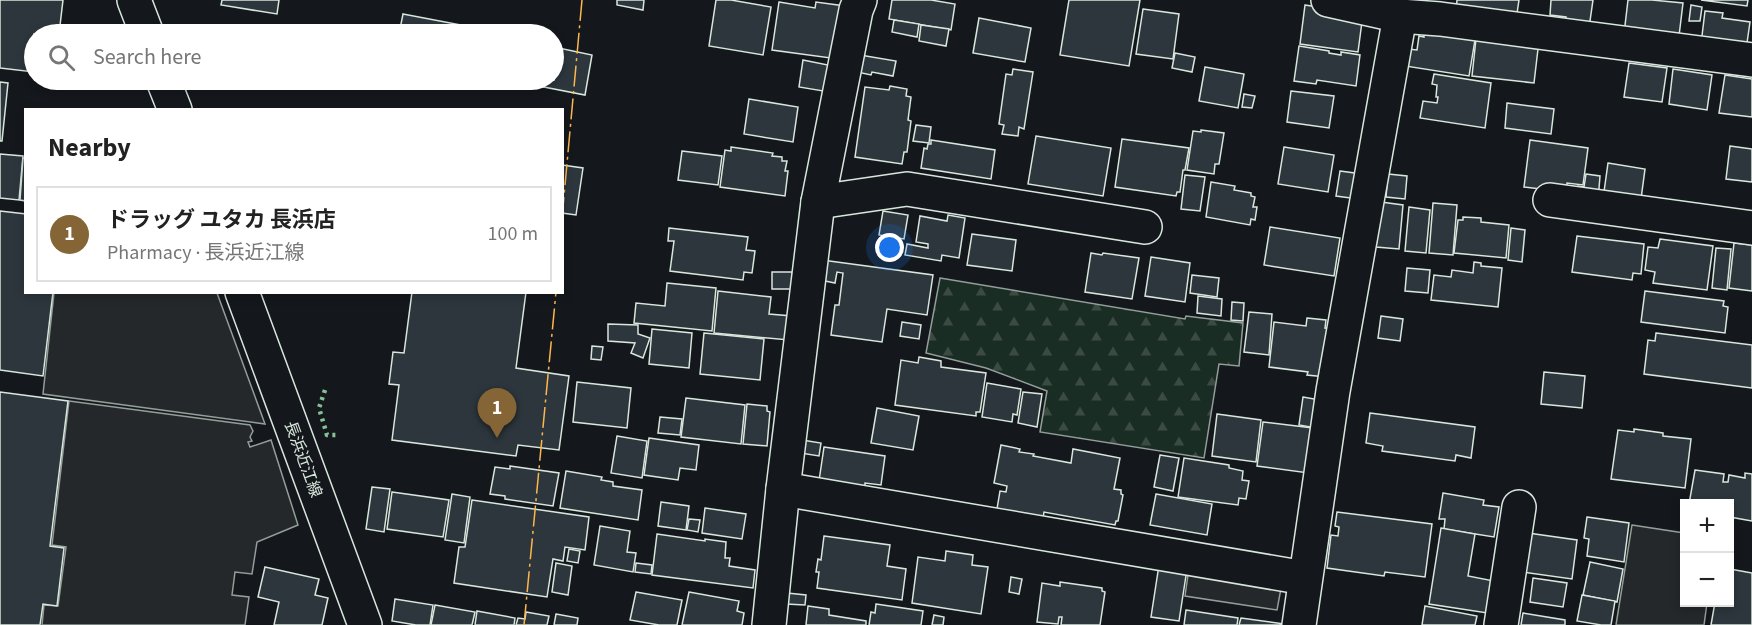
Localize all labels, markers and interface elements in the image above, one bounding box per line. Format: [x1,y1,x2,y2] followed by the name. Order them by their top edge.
[24,24,564,90] search box
[45,41,78,74] icon: search
[93,41,201,73] text: Search here
[48,129,131,166] text: Nearby
[107,204,336,236] text: ドラッグ ユタカ 長浜店
[64,220,75,248] text: 1
[488,220,538,248] text: 100 m
[875,233,904,262] your location
[107,239,304,267] text: Pharmacy · 長浜近江線
[478,388,516,438] pin: 1
[279,418,327,501] street label: 長浜近江線
[1680,499,1734,607] map controls
[1680,499,1734,553] button: +
[1680,553,1734,607] button: −

